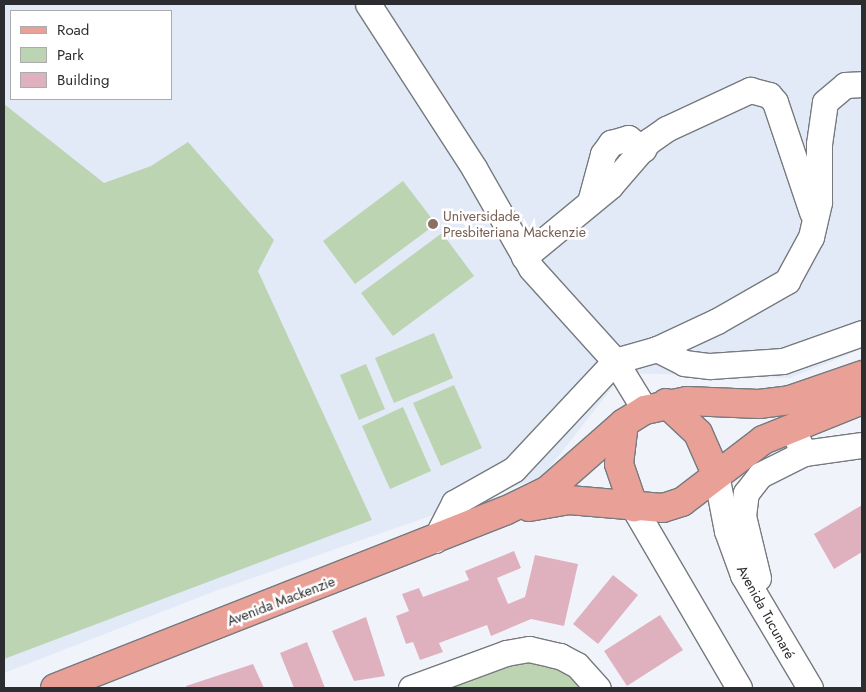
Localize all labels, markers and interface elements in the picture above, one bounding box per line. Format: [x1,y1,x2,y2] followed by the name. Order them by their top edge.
[10,10,172,100] legend
[57,19,89,41] text: Road
[57,44,84,66] text: Park
[57,69,109,91] text: Building
[443,208,586,240] place label: Universidade Presbiteriana Mackenzie
[427,218,439,230] marker: Universidade Presbiteriana Mackenzie
[733,562,799,662] street label: Avenida Tucunaré
[225,573,337,629] street label: Avenida Mackenzie

